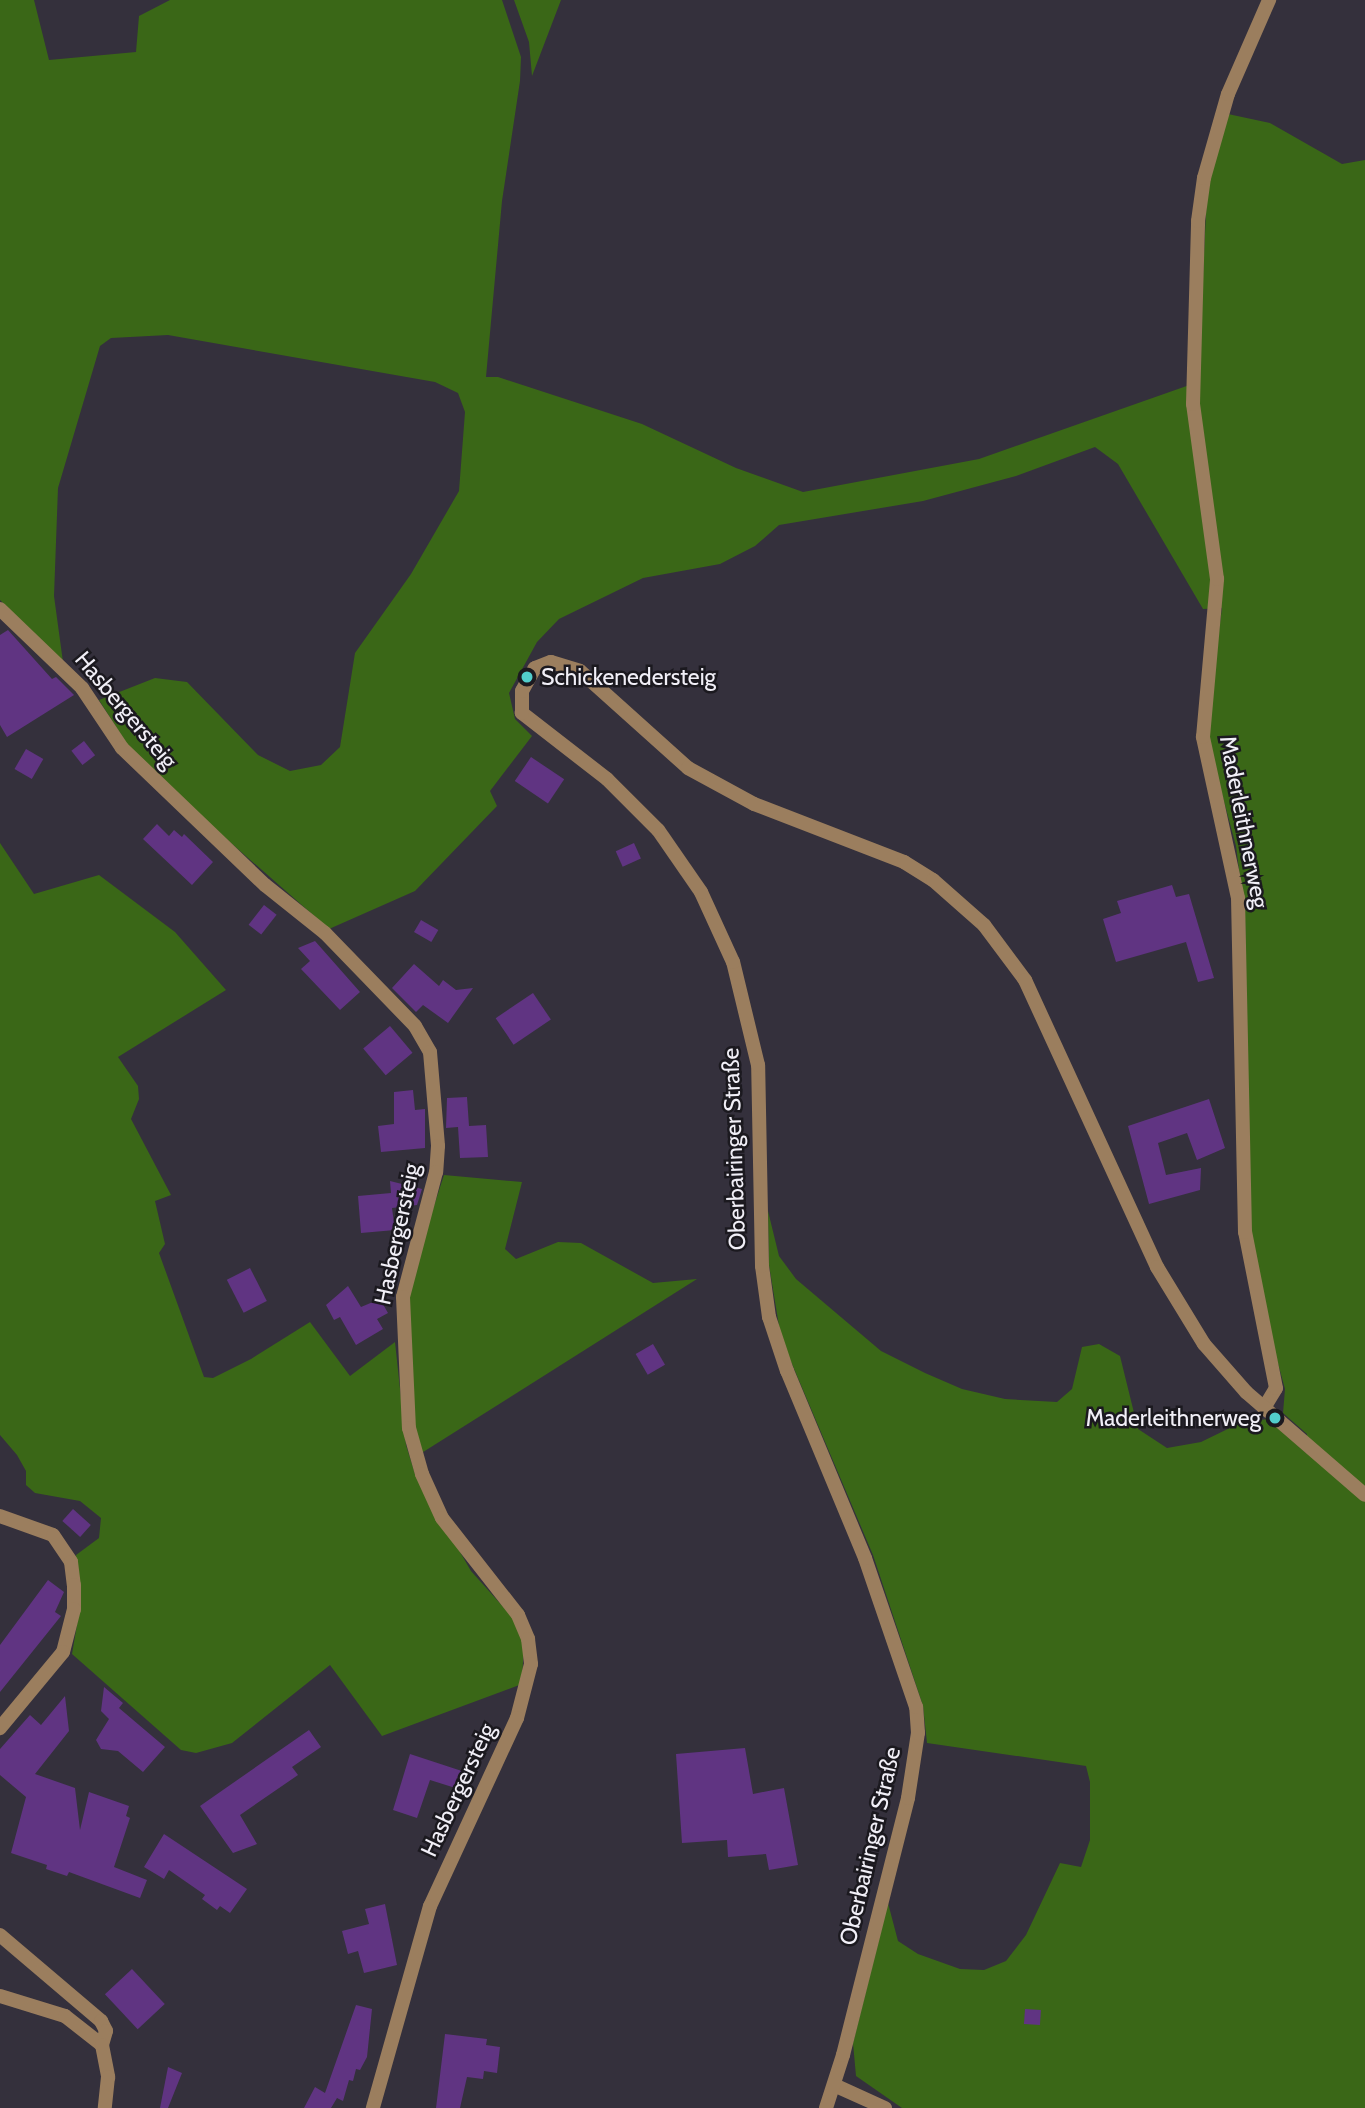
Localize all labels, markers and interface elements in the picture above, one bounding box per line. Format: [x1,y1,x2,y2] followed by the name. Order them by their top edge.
[69,646,183,774] street label: Hasbergersteig
[541,663,716,691] place label: Schickenedersteig
[519,669,535,685] marker: Schickenedersteig
[1214,733,1274,911] street label: Maderleithnerweg
[717,1047,751,1251] street label: Oberbairinger Straße
[369,1161,425,1307] street label: Hasbergersteig
[1086,1404,1261,1432] place label: Maderleithnerweg
[1267,1410,1283,1426] marker: Maderleithnerweg
[415,1719,501,1861] street label: Hasbergersteig
[834,1744,906,1948] street label: Oberbairinger Straße

